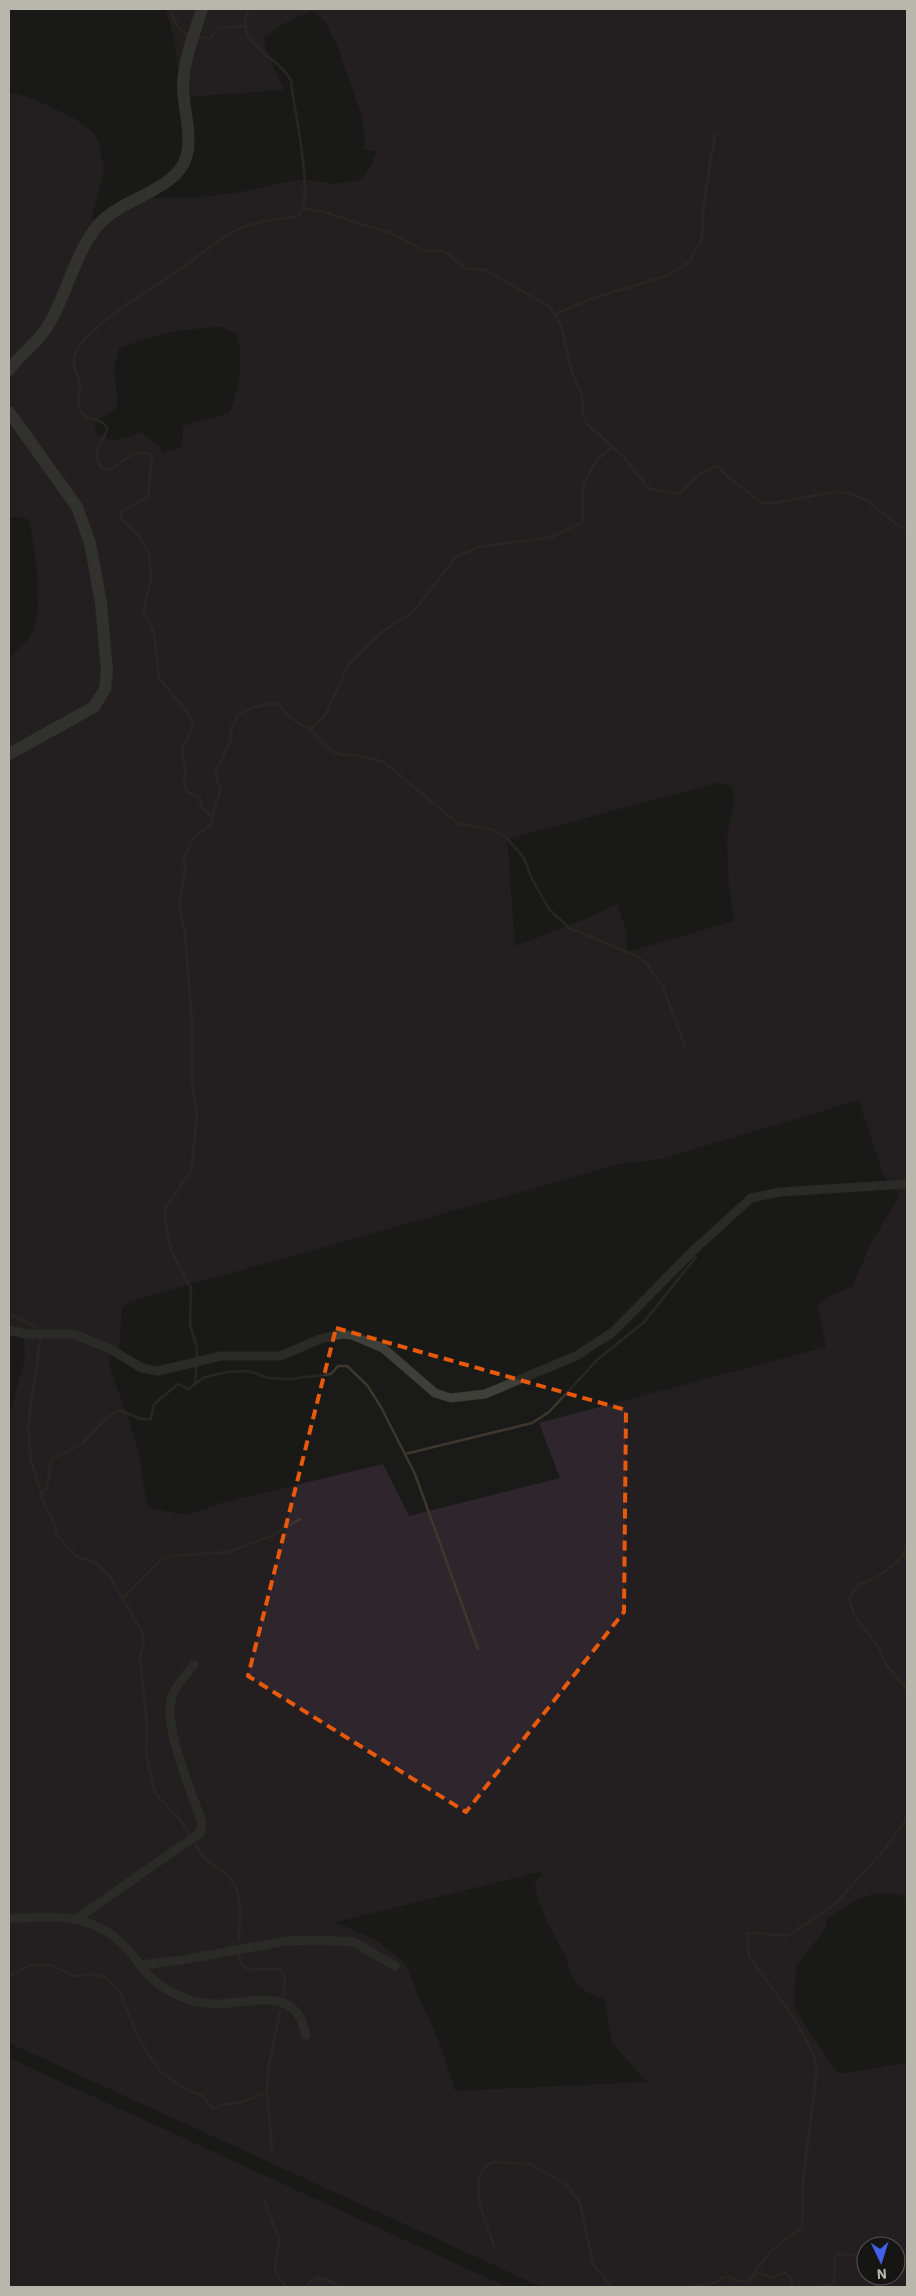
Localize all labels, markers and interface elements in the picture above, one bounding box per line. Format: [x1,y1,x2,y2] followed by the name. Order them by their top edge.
[856,2236,906,2286] north arrow
[876,2265,888,2283] text: N

